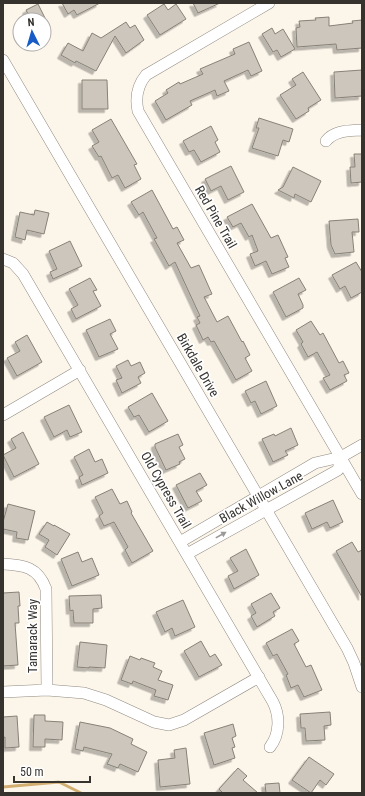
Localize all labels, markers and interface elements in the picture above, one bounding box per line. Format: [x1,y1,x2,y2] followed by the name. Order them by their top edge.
[12,12,52,52] north arrow
[27,16,35,29] text: N
[192,183,240,251] street label: Red Pine Trail
[174,331,222,399] street label: Birkdale Drive
[138,449,194,531] street label: Old Cypress Trail
[217,468,305,526] street label: Black Willow Lane
[215,532,227,539] one-way arrow
[25,598,40,673] street label: Tamarack Way
[14,758,90,784] scale bar
[20,765,44,779] text: 50 m

